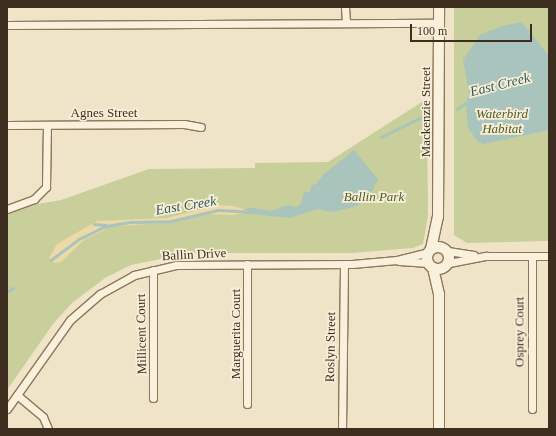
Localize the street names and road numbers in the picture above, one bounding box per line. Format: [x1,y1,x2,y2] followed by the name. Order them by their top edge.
[418,67,434,157] street label: Mackenzie Street
[71,105,137,121] street label: Agnes Street
[161,246,227,264] street label: Ballin Drive
[228,289,244,379] street label: Marguerita Court
[133,294,151,374] street label: Millicent Court
[512,297,528,367] street label: Osprey Court
[323,312,339,382] street label: Roslyn Street

